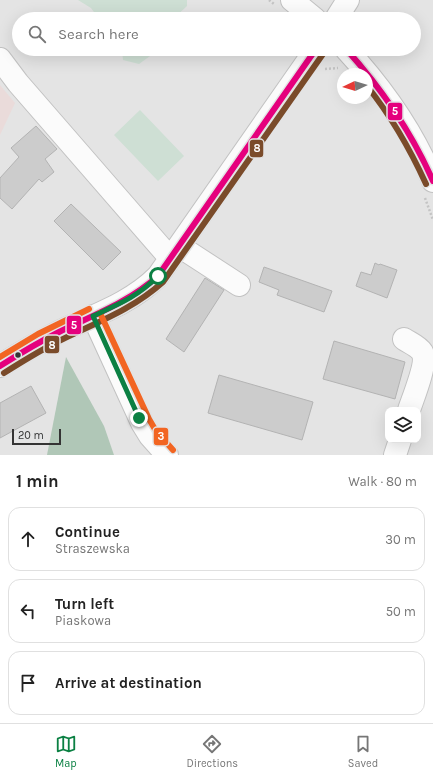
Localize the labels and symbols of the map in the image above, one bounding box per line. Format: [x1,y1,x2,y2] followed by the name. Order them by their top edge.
[337,68,373,104] north arrow
[387,102,403,121] line badge: 5
[392,105,398,118] text: 5
[249,139,264,158] line badge: 8
[253,142,261,155] text: 8
[149,267,167,285] route start
[66,315,82,335] line badge: 5
[71,319,77,332] text: 5
[44,335,60,354] line badge: 8
[48,339,56,352] text: 8
[13,350,23,360] unlabelled marker
[130,409,148,427] route end
[12,427,61,446] scale bar
[153,427,169,446] line badge: 3
[158,430,165,443] text: 3

